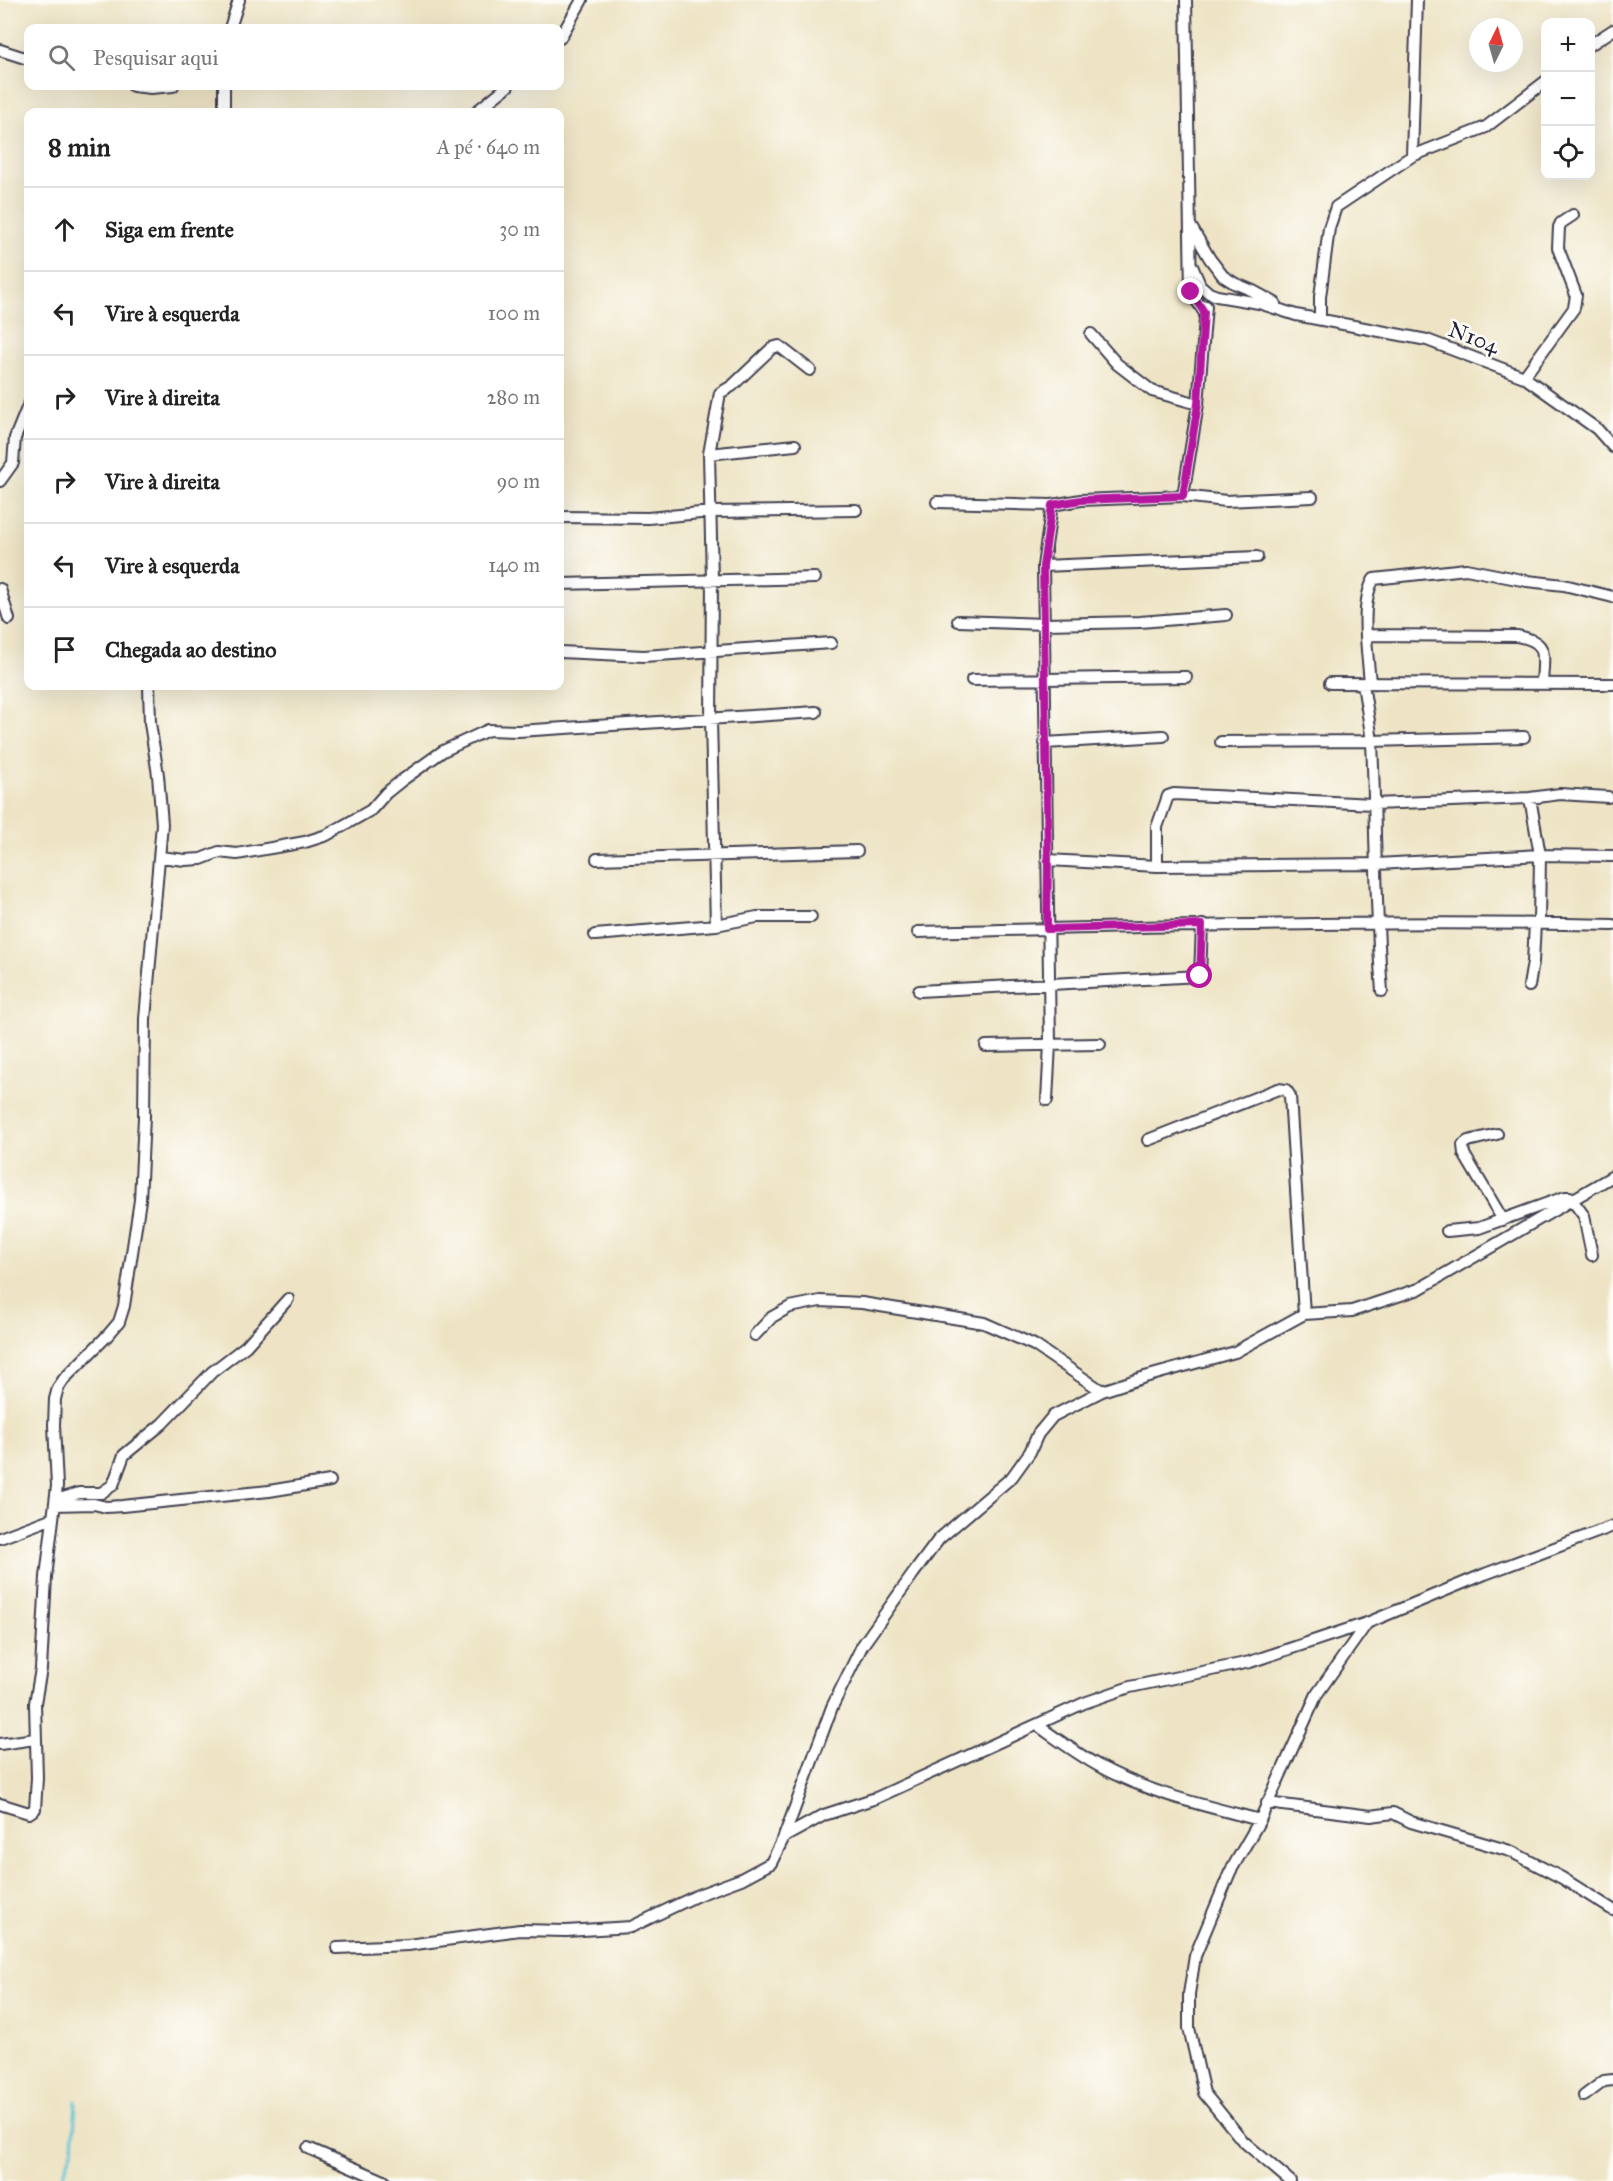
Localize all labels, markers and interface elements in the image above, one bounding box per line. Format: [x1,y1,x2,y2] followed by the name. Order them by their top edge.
[1469,18,1523,72] north arrow
[1541,18,1595,180] map controls
[1541,18,1595,72] button: +
[24,24,564,90] search box
[45,41,78,74] icon: search
[93,44,218,71] text: Pesquisar aqui
[1541,72,1595,126] button: −
[1541,126,1595,180] button: locate
[48,131,111,163] text: 8 min
[437,135,540,159] text: A pé · 640 m
[48,213,81,246] icon: ahead
[105,216,234,243] text: Siga em frente
[499,217,540,241] text: 30 m
[1177,278,1203,304] route end
[48,297,81,330] icon: left
[105,300,239,327] text: Vire à esquerda
[488,301,540,325] text: 100 m
[1445,315,1504,360] street label: N104
[48,381,81,414] icon: right
[105,384,220,411] text: Vire à direita
[487,385,540,409] text: 280 m
[48,465,81,498] icon: right
[105,468,220,495] text: Vire à direita
[497,469,540,493] text: 90 m
[48,549,81,582] icon: left
[105,552,239,579] text: Vire à esquerda
[488,553,540,577] text: 140 m
[48,633,81,666] icon: arrive
[105,636,276,663] text: Chegada ao destino
[1186,962,1212,988] route start

